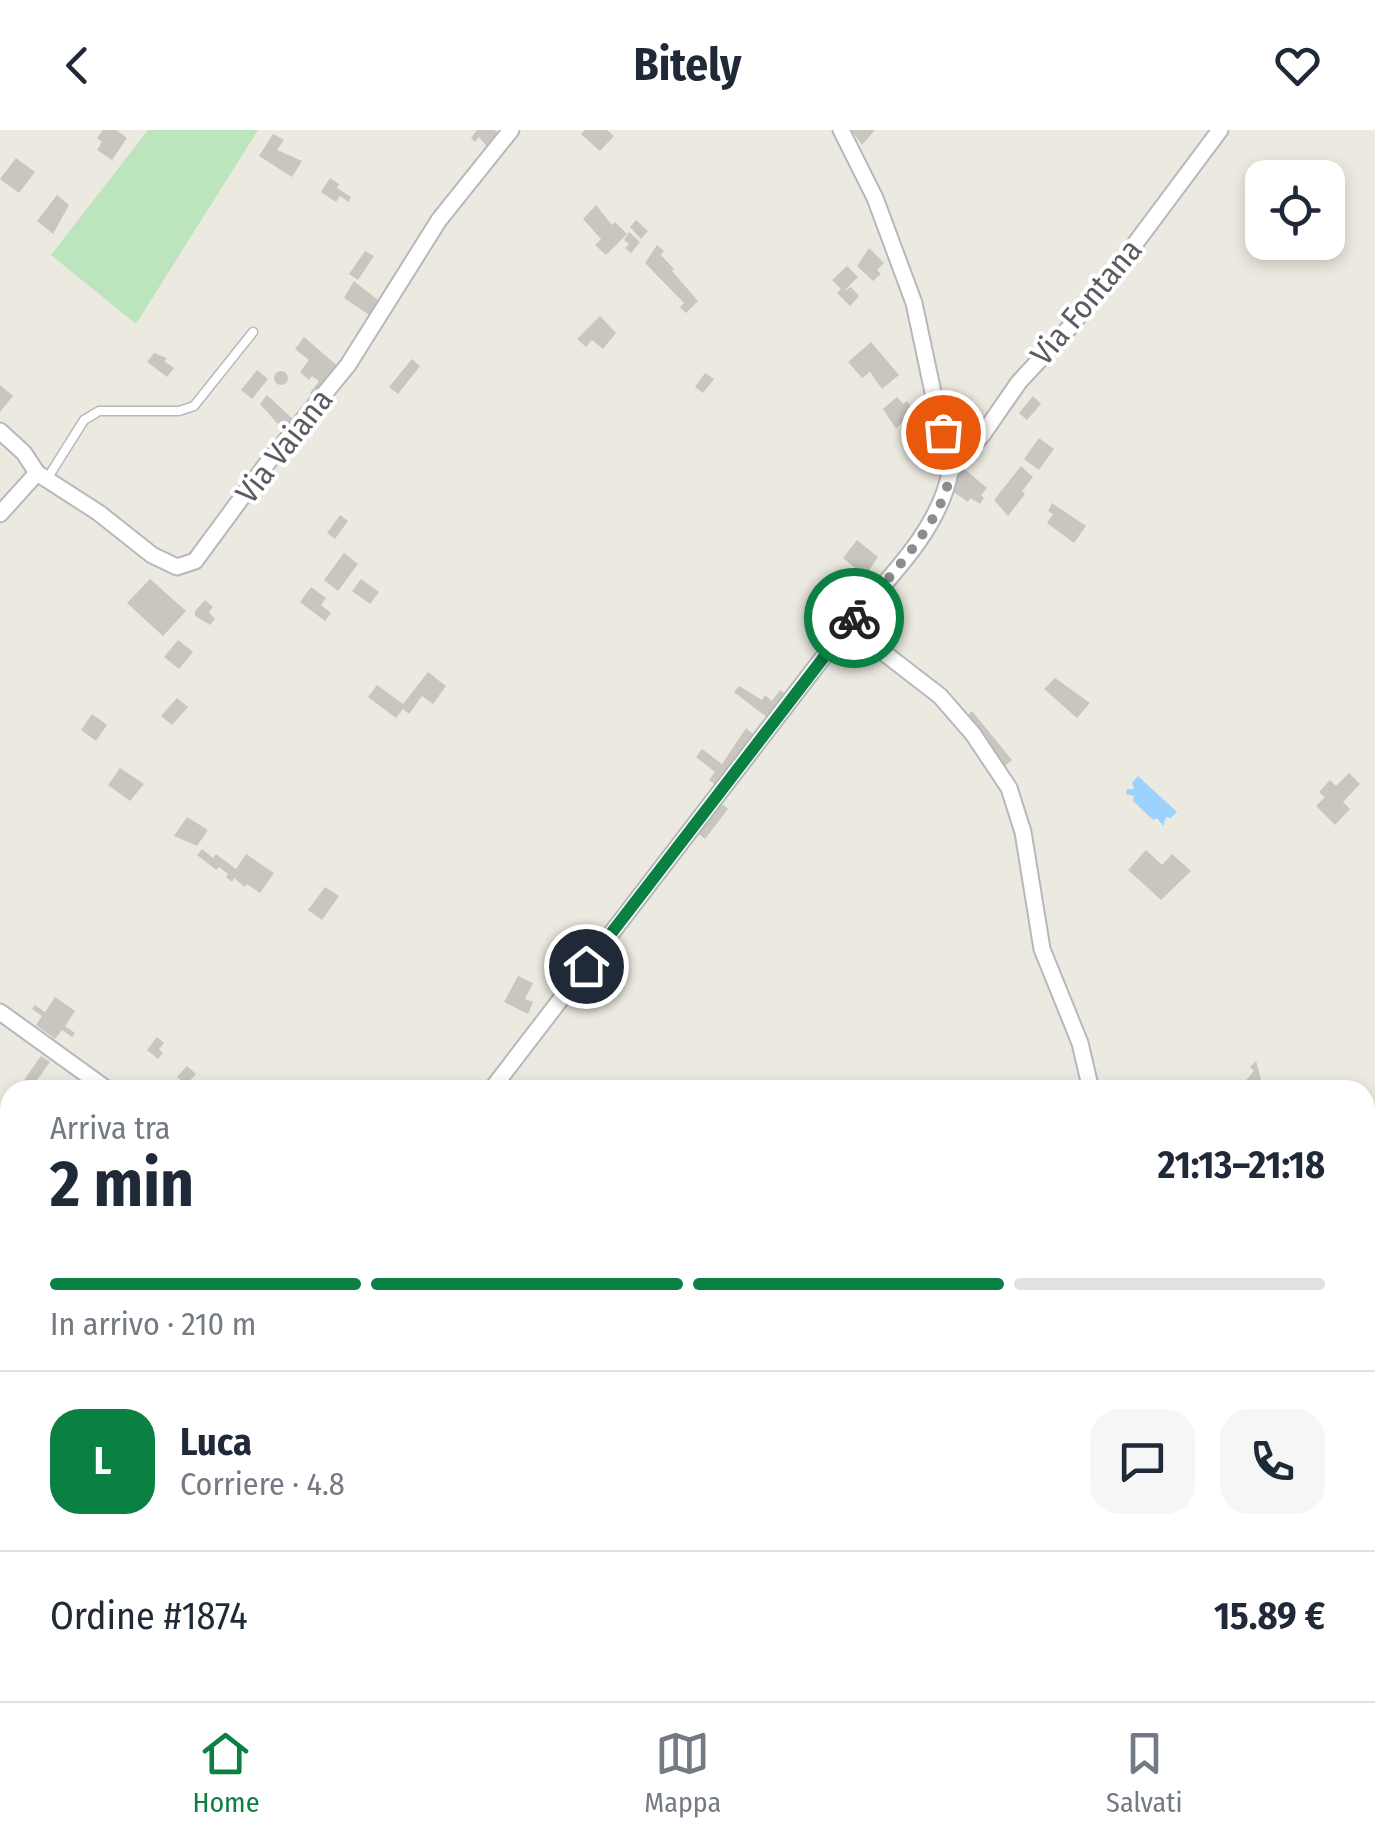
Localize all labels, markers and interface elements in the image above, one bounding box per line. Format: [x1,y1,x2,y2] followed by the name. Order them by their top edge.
[50,38,105,93] icon: back
[634,38,741,92] text: Bitely
[1270,38,1325,93] icon: heart
[1245,160,1345,260] map controls
[1245,160,1345,260] button: locate
[1022,231,1150,373] street label: Via Fontana
[228,381,340,511] street label: Via Vaiana
[901,390,986,475] pin
[916,405,971,460] icon: bag
[804,568,904,668] courier
[827,591,882,646] icon: bike
[544,924,629,1009] pin
[559,939,614,994] icon: home
[50,1109,171,1147] text: Arriva tra
[1158,1142,1325,1188] text: 21:13–21:18
[50,1145,194,1223] text: 2 min
[50,1305,256,1343] text: In arrivo · 210 m
[1090,1409,1195,1514] button: chat
[1220,1409,1325,1514] button: phone
[180,1419,252,1465] text: Luca
[94,1438,111,1484] text: L
[180,1465,345,1503] text: Corriere · 4.8
[50,1593,248,1639] text: Ordine #1874
[1214,1593,1325,1639] text: 15.89 €
[192,1726,259,1819] tab: Home
[644,1726,721,1819] tab: Mappa
[1106,1726,1183,1819] tab: Salvati

